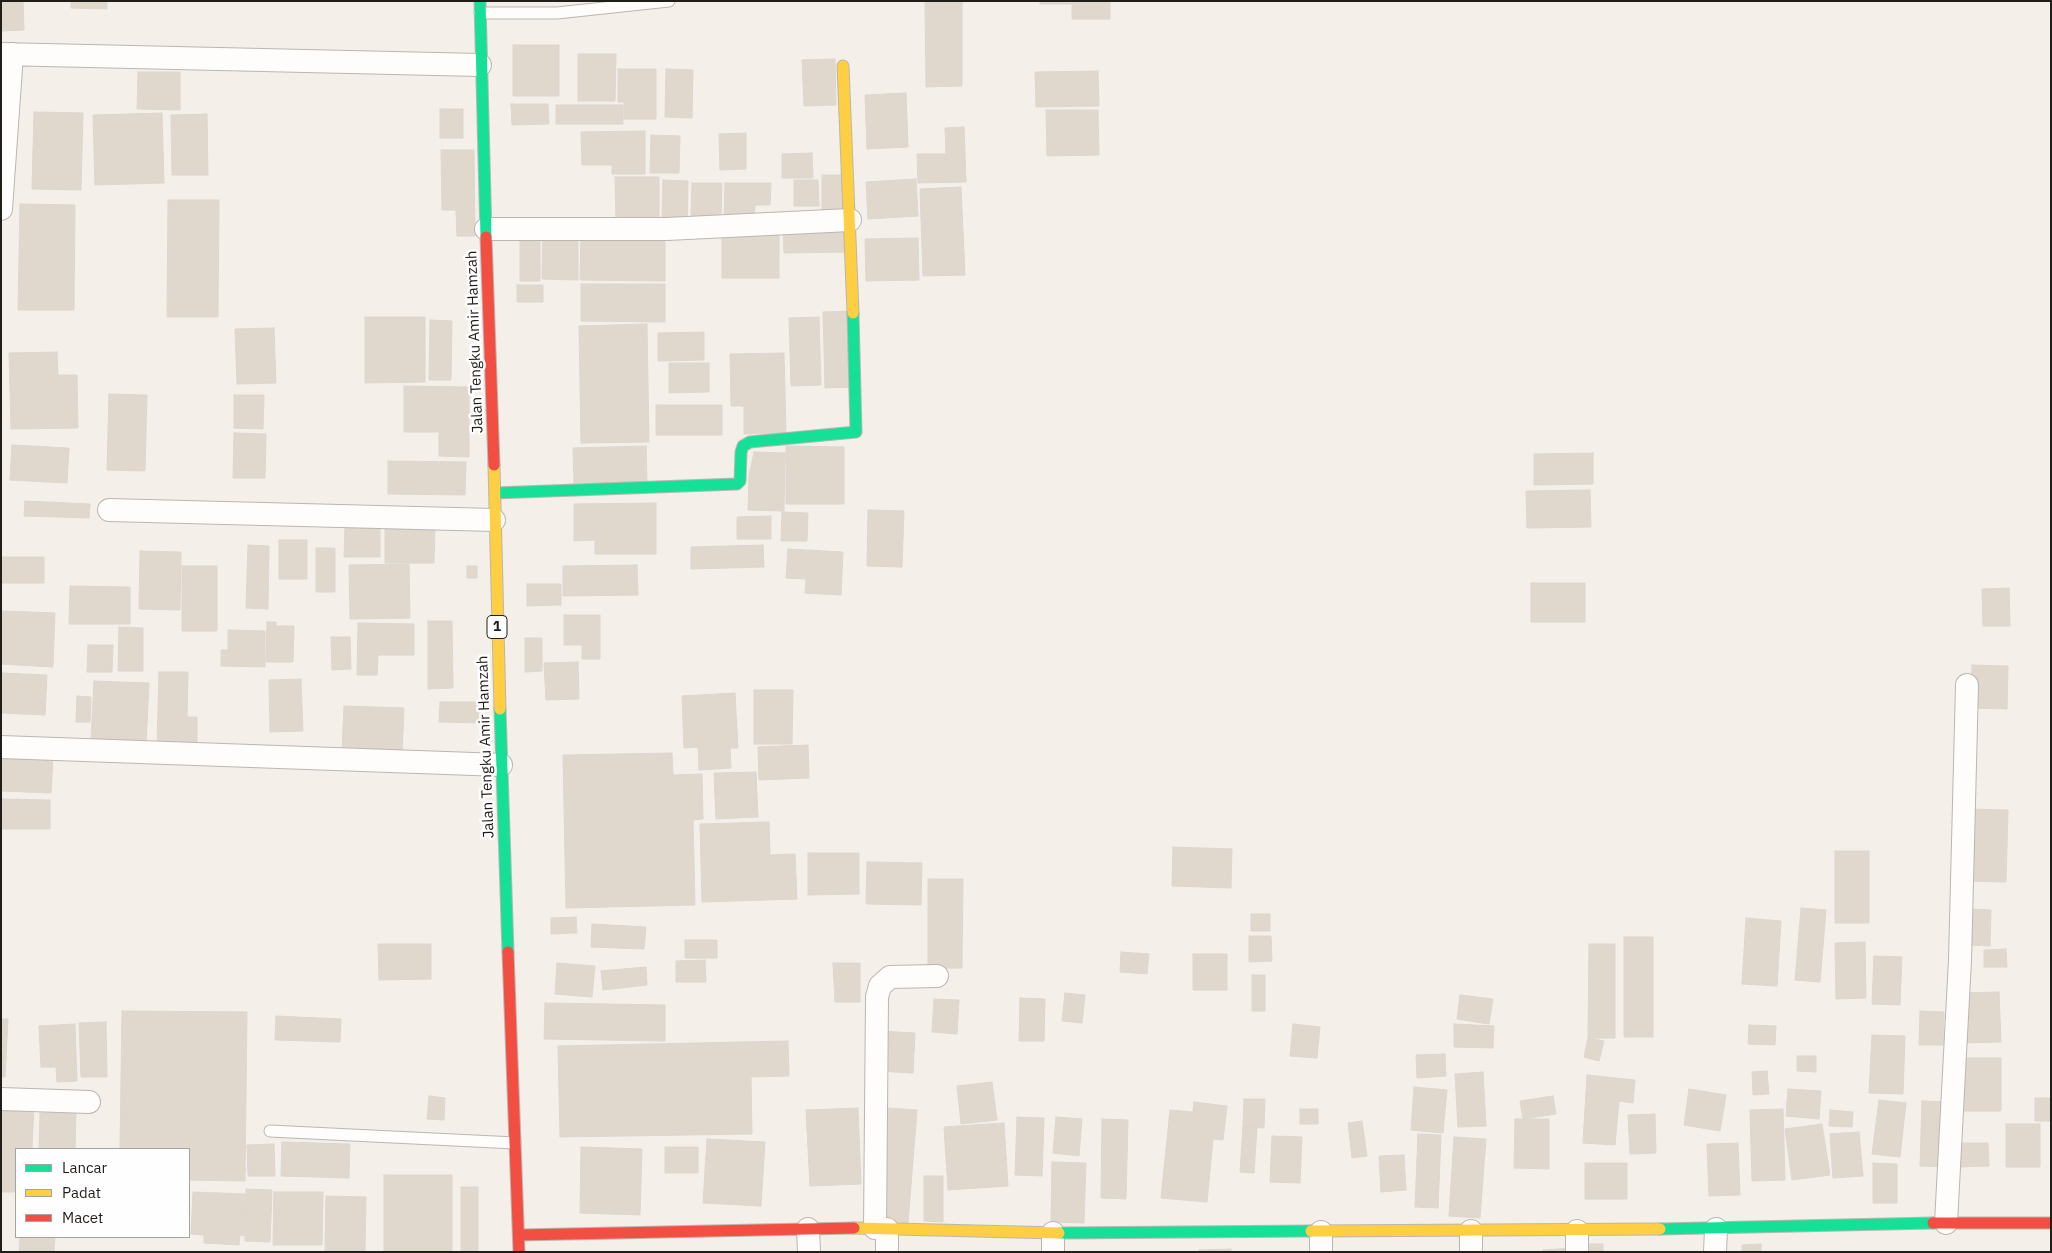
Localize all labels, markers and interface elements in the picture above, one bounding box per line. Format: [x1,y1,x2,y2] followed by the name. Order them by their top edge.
[463,250,487,434] street label: Jalan Tengku Amir Hamzah
[487,616,507,638] road number: 1
[474,655,498,839] street label: Jalan Tengku Amir Hamzah
[15,1148,190,1238] legend
[62,1158,107,1177] text: Lancar
[62,1183,101,1202] text: Padat
[62,1208,103,1227] text: Macet

